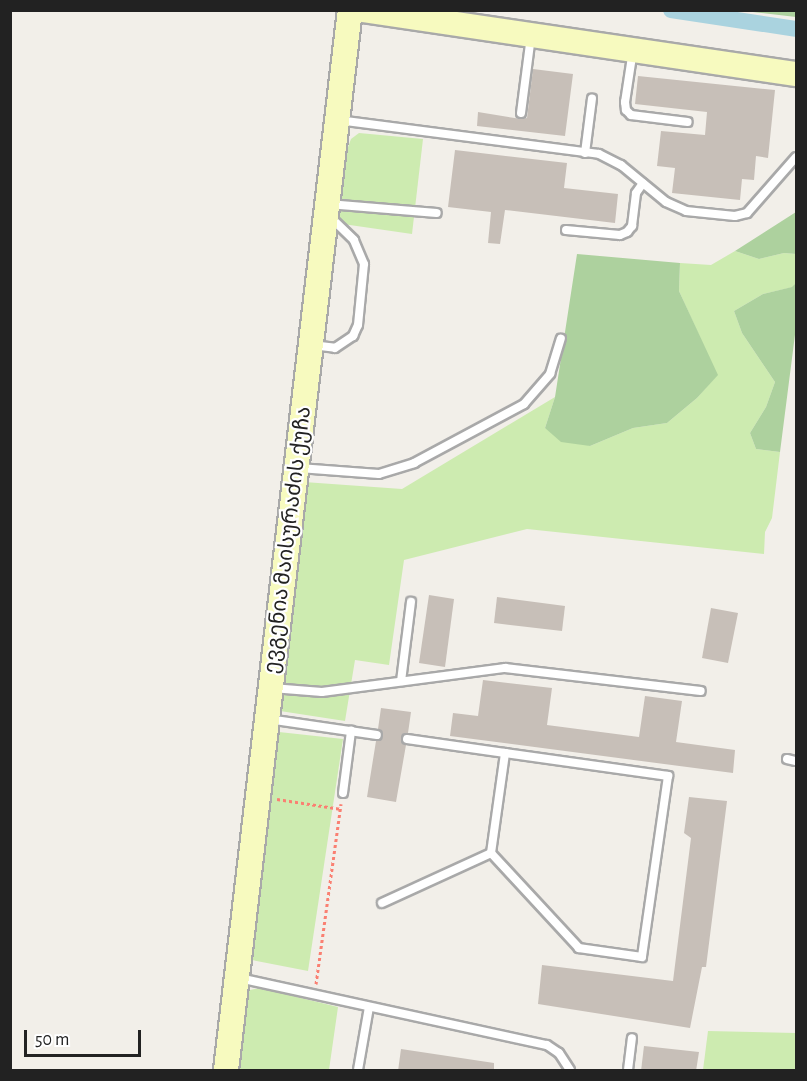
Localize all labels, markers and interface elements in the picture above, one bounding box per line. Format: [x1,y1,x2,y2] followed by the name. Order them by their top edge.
[259,405,317,675] street label: ევგენია მაისურაძის ქუჩა
[27,1018,144,1056] scale bar
[35,1031,69,1049] text: 50 m

